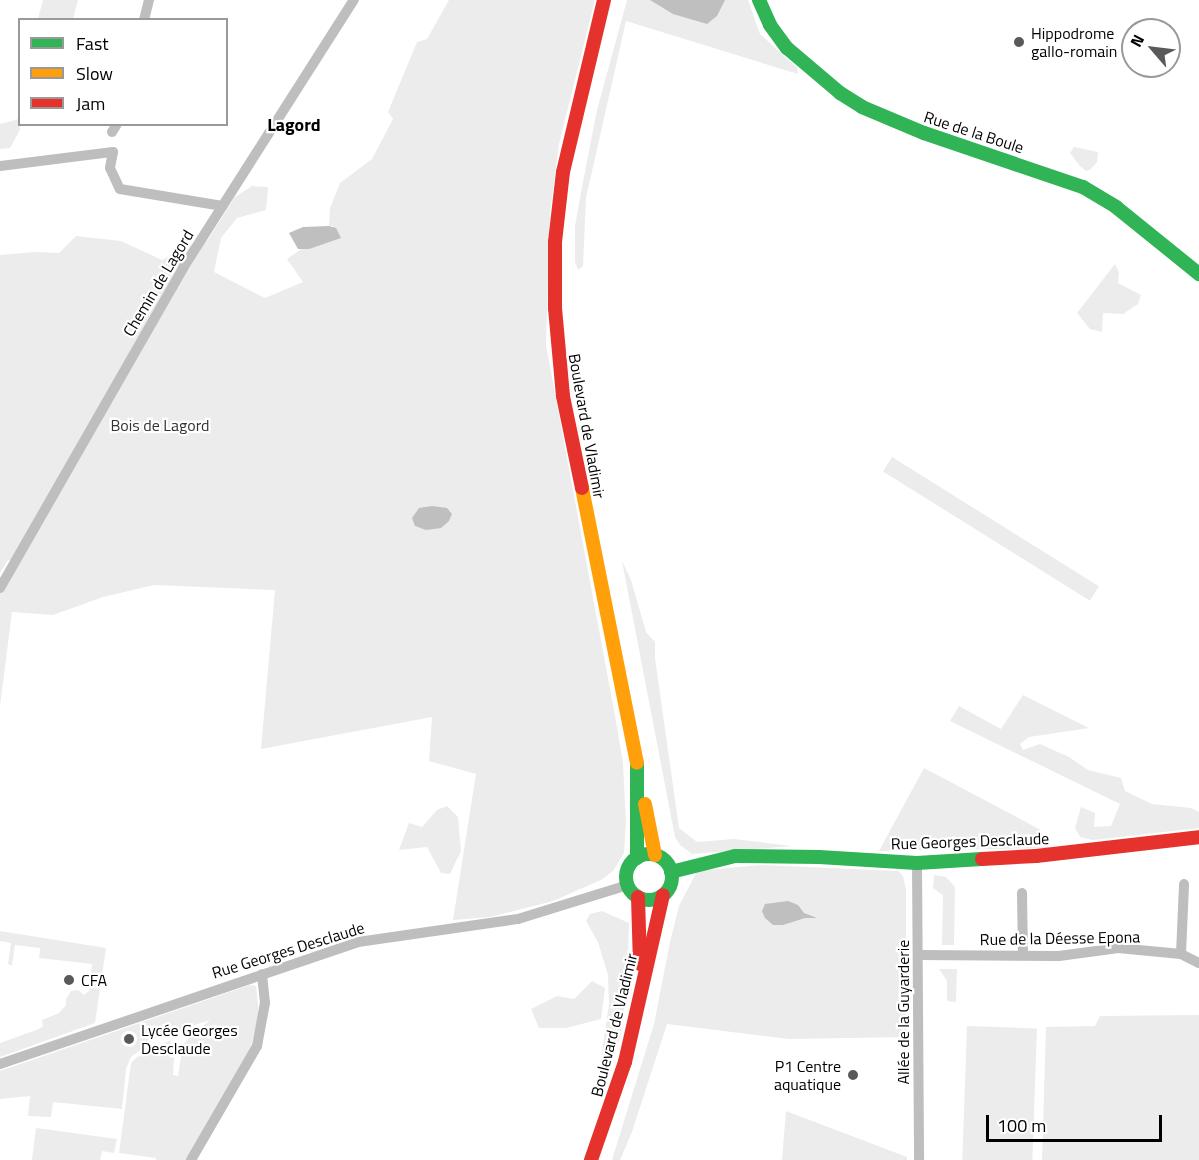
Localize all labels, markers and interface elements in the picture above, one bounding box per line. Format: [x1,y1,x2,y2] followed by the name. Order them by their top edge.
[18,18,228,126] legend
[1121,18,1181,78] north arrow
[1031,23,1117,61] place label: Hippodrome gallo-romain
[76,30,109,57] text: Fast
[1124,30,1150,51] text: N
[1012,35,1026,49] marker: Hippodrome gallo-romain
[76,60,113,87] text: Slow
[76,90,105,117] text: Jam
[922,107,1026,157] street label: Rue de la Boule
[267,114,321,136] district label: Lagord
[119,226,197,340] street label: Chemin de Lagord
[565,352,609,500] street label: Boulevard de Vladimir
[111,415,209,435] park label: Bois de Lagord
[890,829,1050,853] street label: Rue Georges Desclaude
[209,918,367,982] street label: Rue Georges Desclaude
[980,927,1140,949] street label: Rue de la Déesse Epona
[893,940,913,1084] street label: Allée de la Guyarderie
[587,951,641,1099] street label: Boulevard de Vladimir
[81,970,107,990] place label: CFA
[62,973,76,987] marker: CFA
[141,1020,238,1058] place label: Lycée Georges Desclaude
[122,1032,136,1046] marker: Lycée Georges Desclaude
[774,1056,841,1094] place label: P1 Centre aquatique
[846,1068,860,1082] marker: P1 Centre aquatique
[989,1103,1164,1141] scale bar
[997,1112,1046,1139] text: 100 m

